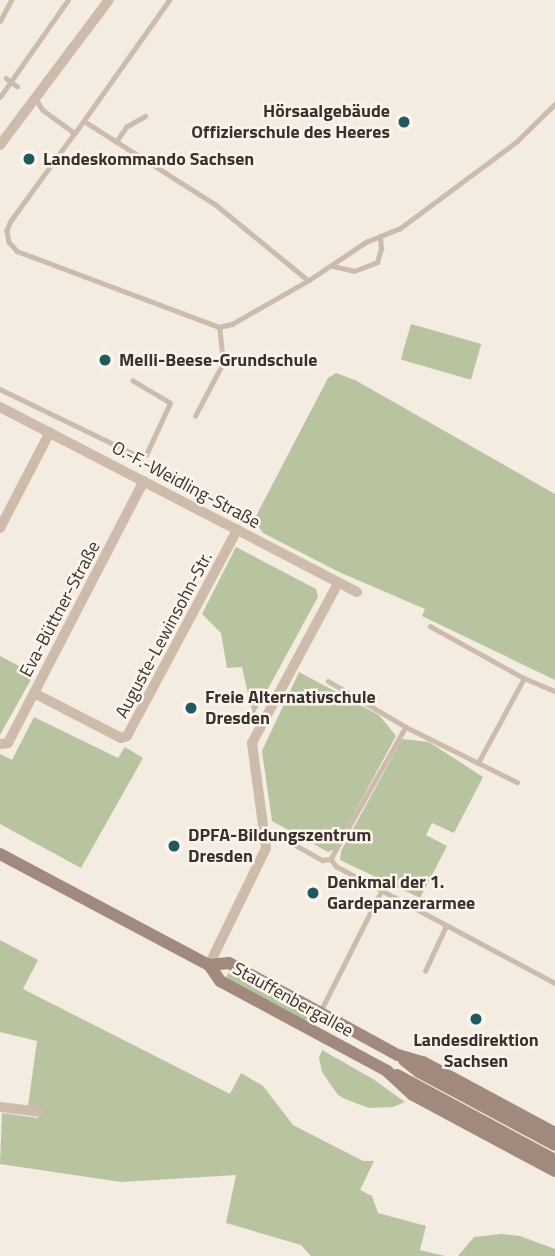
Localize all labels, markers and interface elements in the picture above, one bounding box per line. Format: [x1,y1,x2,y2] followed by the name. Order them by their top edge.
[191,101,390,144] place label: Hörsaalgebäude Offizierschule des Heeres
[396,114,412,130] marker: Hörsaalgebäude Offizierschule des Heeres
[43,148,254,170] place label: Landeskommando Sachsen
[21,151,37,167] marker: Landeskommando Sachsen
[119,349,318,371] place label: Melli-Beese-Grundschule
[97,352,113,368] marker: Melli-Beese-Grundschule
[108,437,264,533] street label: O.-F.-Weidling-Straße
[15,537,105,681] street label: Eva-Büttner-Straße
[111,548,217,722] street label: Auguste-Lewinsohn-Str.
[205,687,376,730] place label: Freie Alternativschule Dresden
[183,700,199,716] marker: Freie Alternativschule Dresden
[188,825,371,868] place label: DPFA-Bildungszentrum Dresden
[166,838,182,854] marker: DPFA-Bildungszentrum Dresden
[327,872,475,914] place label: Denkmal der 1. Gardepanzerarmee
[305,885,321,901] marker: Denkmal der 1. Gardepanzerarmee
[229,958,357,1042] street label: Stauffenbergallee
[468,1011,484,1027] marker: Landesdirektion Sachsen
[413,1030,539,1072] place label: Landesdirektion Sachsen

